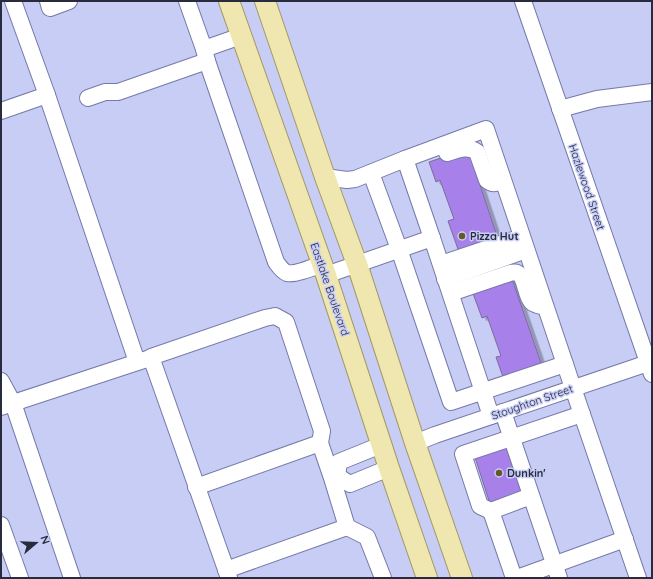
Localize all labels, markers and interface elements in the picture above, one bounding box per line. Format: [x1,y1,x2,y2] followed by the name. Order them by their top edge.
[566,142,608,232] street label: Hazlewood Street
[470,229,519,243] place label: Pizza Hut
[457,231,467,241] marker: Pizza Hut
[307,241,353,337] street label: Eastlake Boulevard
[489,381,575,423] street label: Stoughton Street
[507,466,546,480] place label: Dunkin'
[494,468,504,478] marker: Dunkin'
[16,523,56,563] north arrow
[38,534,53,546] text: N

